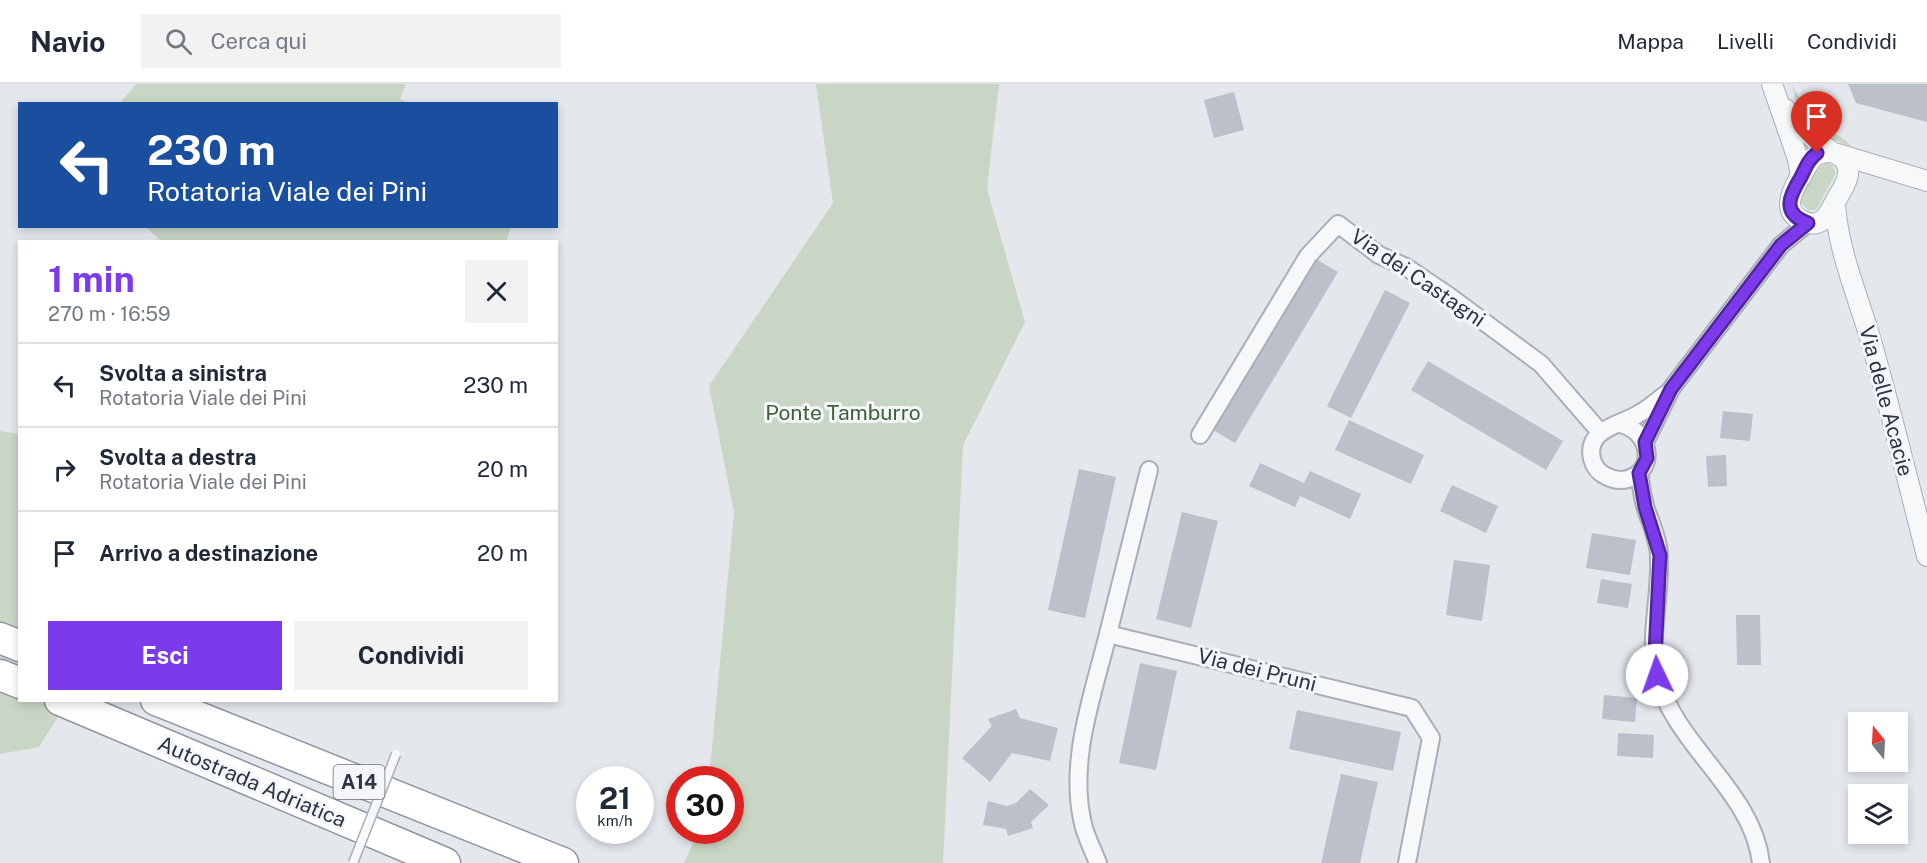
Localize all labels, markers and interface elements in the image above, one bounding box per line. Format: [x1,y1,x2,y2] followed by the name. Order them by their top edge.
[141,14,561,68] search box
[30,25,105,58] text: Navio
[162,25,195,58] icon: search
[210,28,307,54] text: Cerca qui
[1617,29,1684,54] text: Mappa
[1717,29,1774,54] text: Livelli
[1807,29,1897,54] text: Condividi
[1791,91,1842,153] pin
[1800,100,1833,133] icon: arrive
[147,125,276,174] text: 230 m
[48,126,126,204] icon: left
[147,175,427,207] text: Rotatoria Viale dei Pini
[1346,223,1490,332] street label: Via dei Castagni
[48,258,135,300] text: 1 min
[465,260,528,323] button: close
[48,302,171,326] text: 270 m · 16:59
[1854,323,1919,479] street label: Via delle Acacie
[99,360,267,386] text: Svolta a sinistra
[48,369,81,402] icon: left
[463,372,528,398] text: 230 m
[99,386,307,410] text: Rotatoria Viale dei Pini
[765,400,921,425] park label: Ponte Tamburro
[99,444,256,470] text: Svolta a destra
[48,453,81,486] icon: right
[477,456,528,482] text: 20 m
[99,470,307,494] text: Rotatoria Viale dei Pini
[48,537,81,570] icon: arrive
[99,540,318,566] text: Arrivo a destinazione
[477,540,528,566] text: 20 m
[48,621,282,690] button: Esci
[294,621,528,690] button: Condividi
[1195,643,1319,696] street label: Via dei Pruni
[1625,643,1689,707] position arrow
[1848,712,1908,772] north arrow
[1848,712,1908,844] map controls
[154,731,350,833] street label: Autostrada Adriatica
[334,765,385,799] road number: A14
[666,766,744,844] speed limit sign: 30
[599,780,631,816] text: 21
[1848,784,1908,844] button: layers
[597,812,633,829] text: km/h

